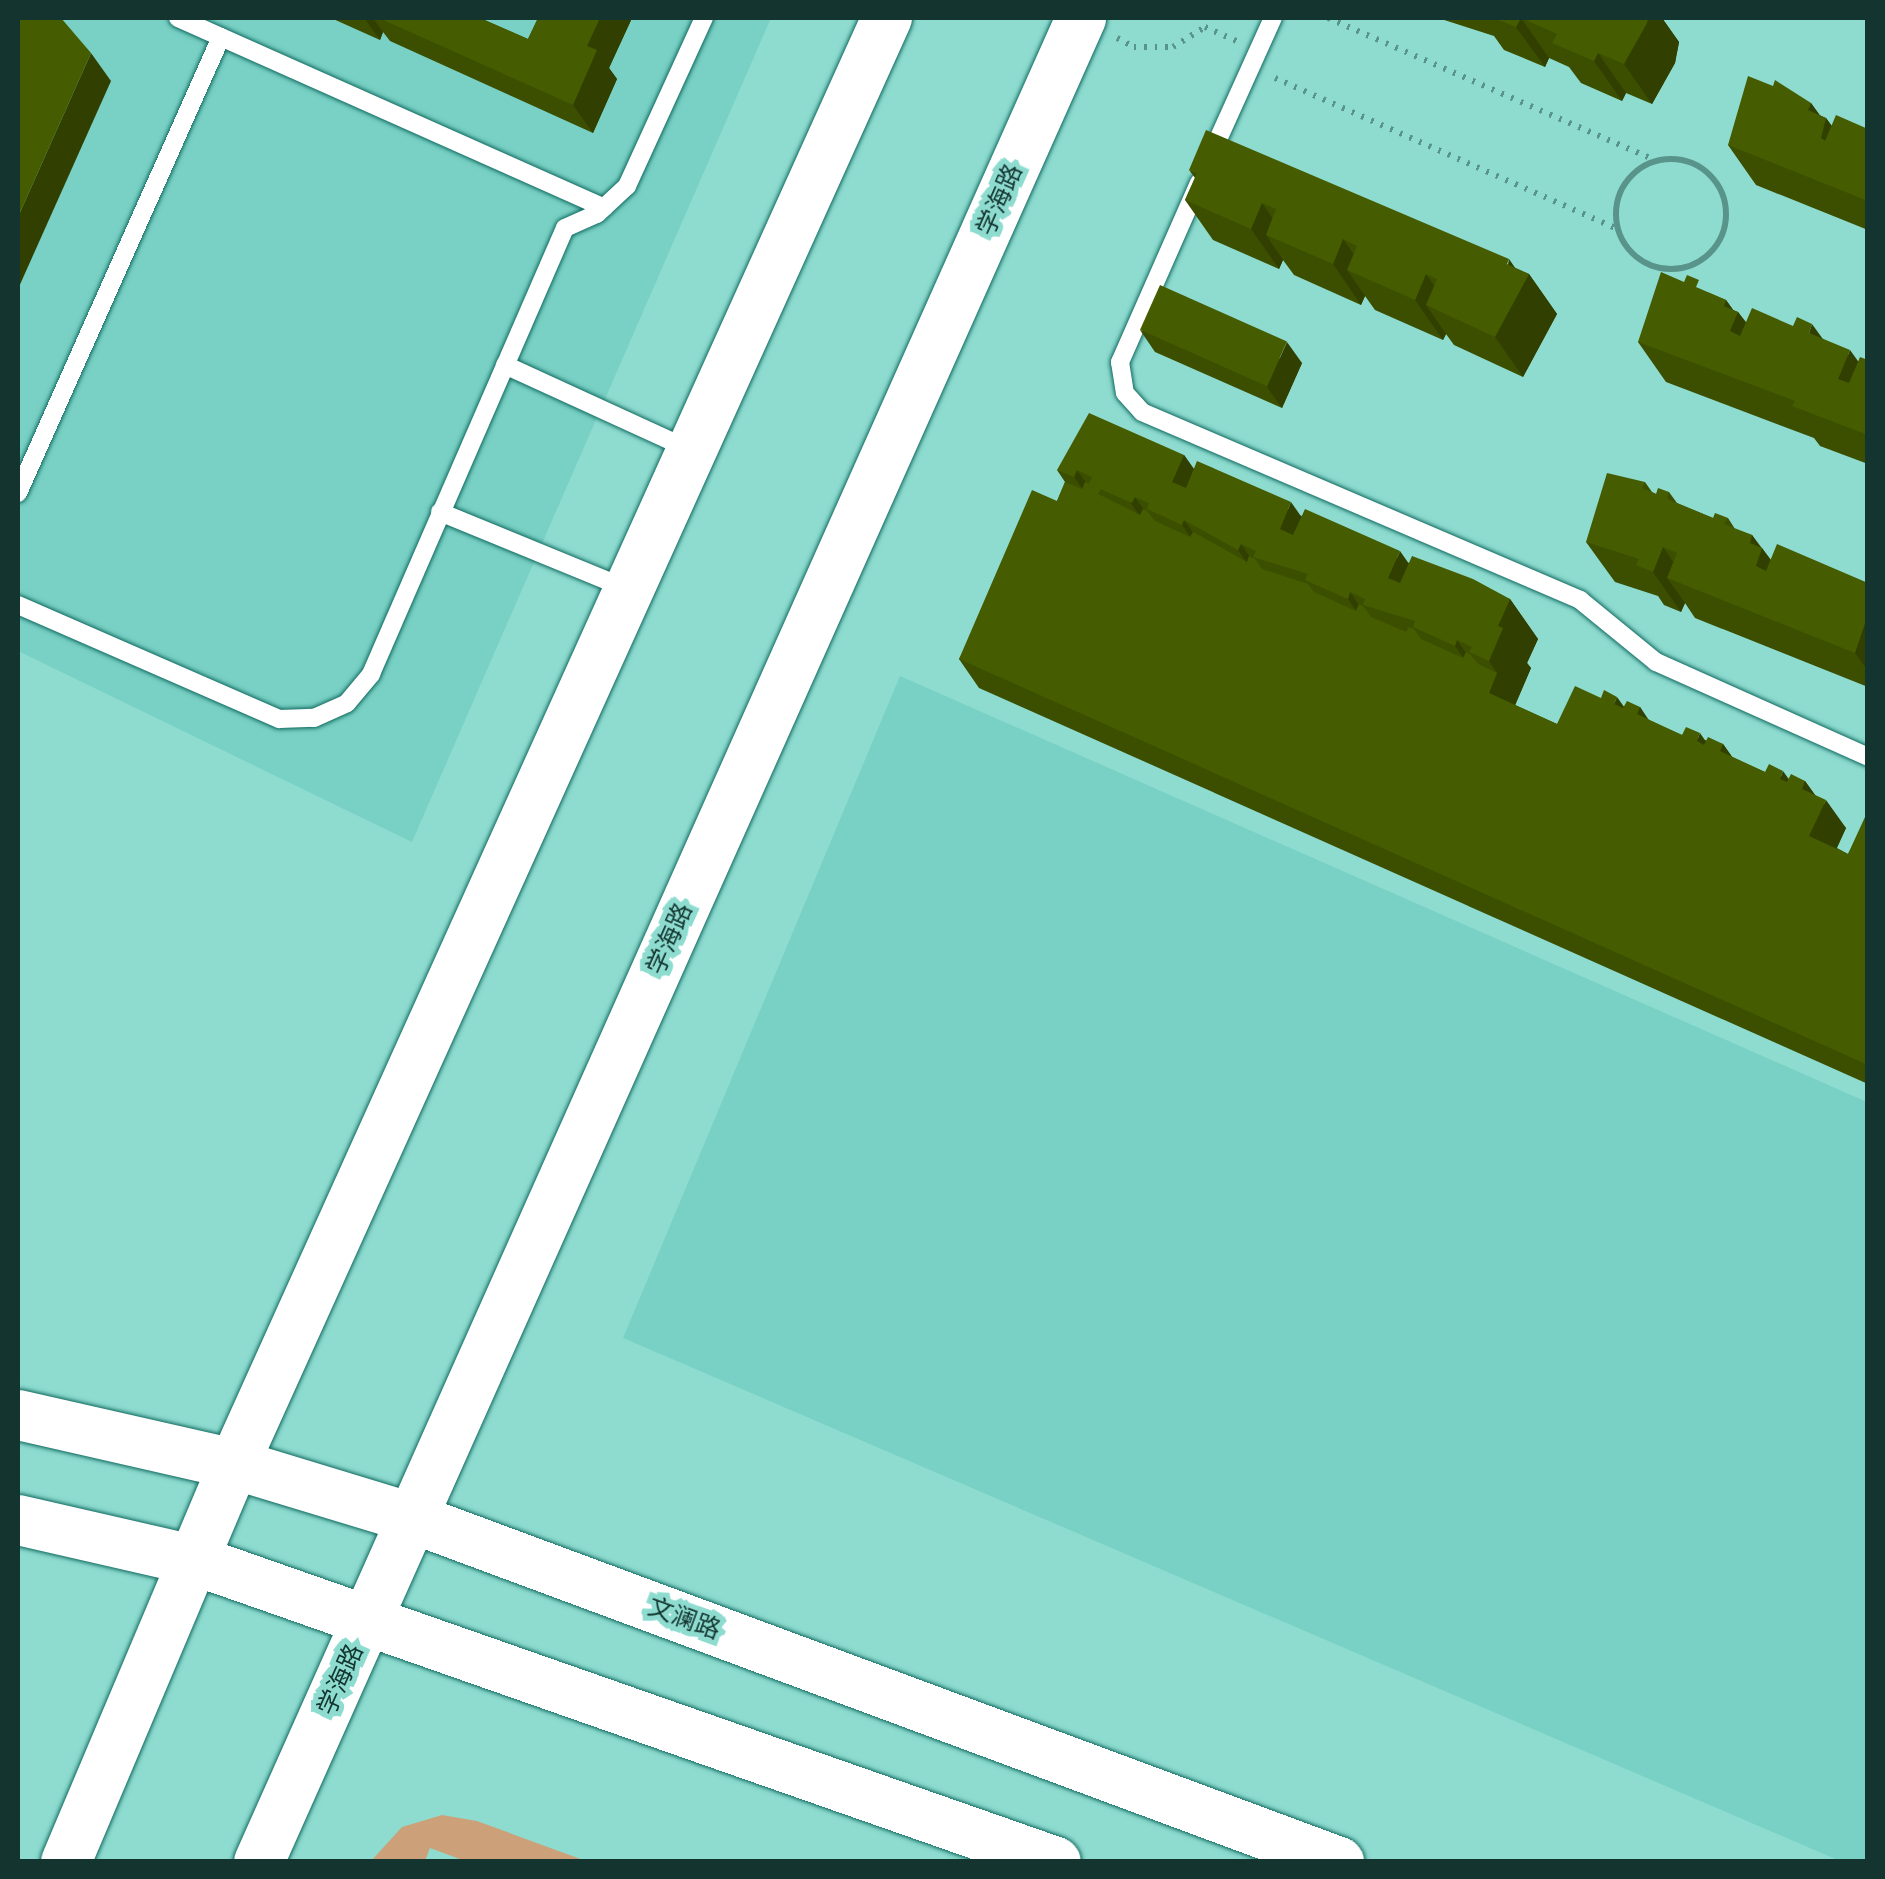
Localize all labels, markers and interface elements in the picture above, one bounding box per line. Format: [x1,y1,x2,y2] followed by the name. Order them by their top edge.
[971,160,1029,240] street label: 学海路
[641,899,699,979] street label: 学海路
[644,1592,724,1646] street label: 文澜路
[312,1640,370,1720] street label: 学海路

